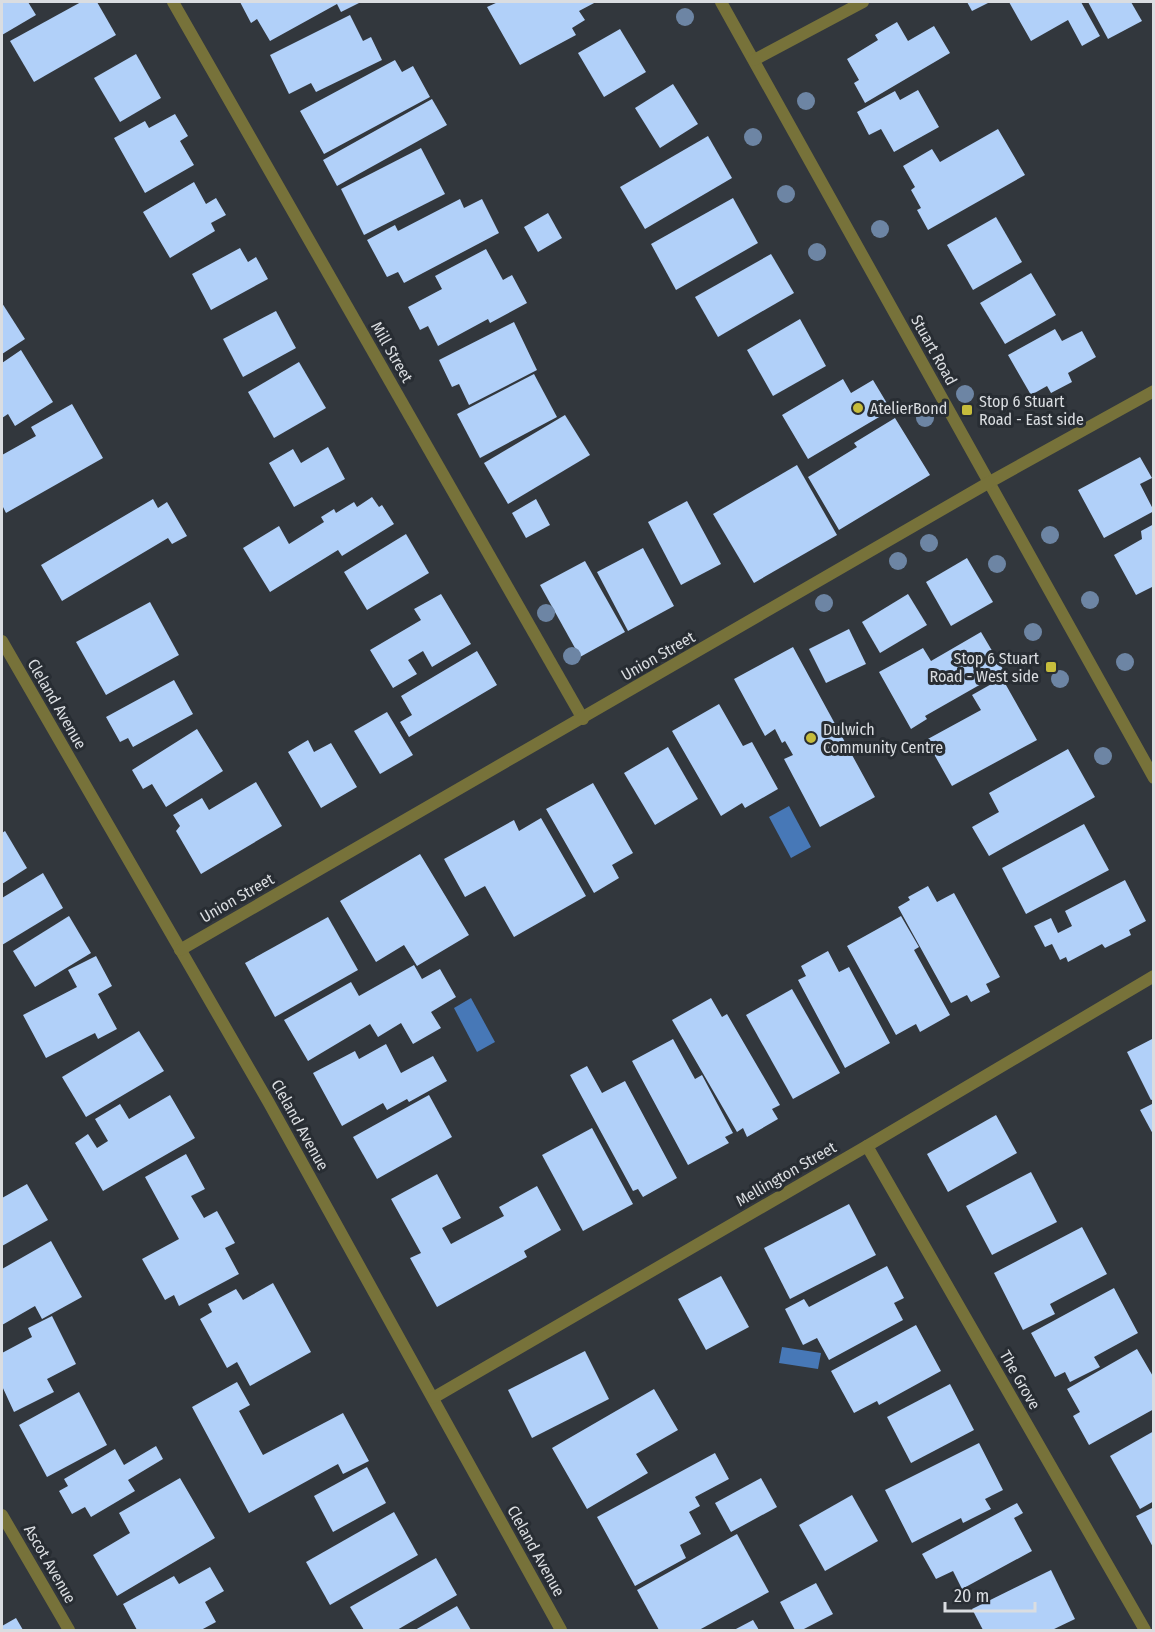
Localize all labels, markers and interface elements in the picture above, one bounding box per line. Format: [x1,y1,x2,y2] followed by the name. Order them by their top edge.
[907,312,961,388] street label: Stuart Road
[367,318,417,386] street label: Mill Street
[979,392,1084,429] place label: Stop 6 Stuart Road - East side
[870,399,947,418] place label: AtelierBond
[851,401,865,415] marker: AtelierBond
[960,403,974,417] marker: Stop 6 Stuart Road - East side
[618,627,699,685] street label: Union Street
[930,649,1040,686] place label: Stop 6 Stuart Road - West side
[24,656,90,752] street label: Cleland Avenue
[1044,660,1058,674] marker: Stop 6 Stuart Road - West side
[823,720,943,757] place label: Dulwich Community Centre
[804,731,818,745] marker: Dulwich Community Centre
[197,869,278,927] street label: Union Street
[267,1076,333,1174] street label: Cleland Avenue
[732,1137,840,1210] street label: Mellington Street
[995,1347,1045,1413] street label: The Grove
[503,1502,569,1600] street label: Cleland Avenue
[20,1521,80,1607] street label: Ascot Avenue
[945,1575,1035,1613] scale bar
[954,1585,989,1607] text: 20 m

